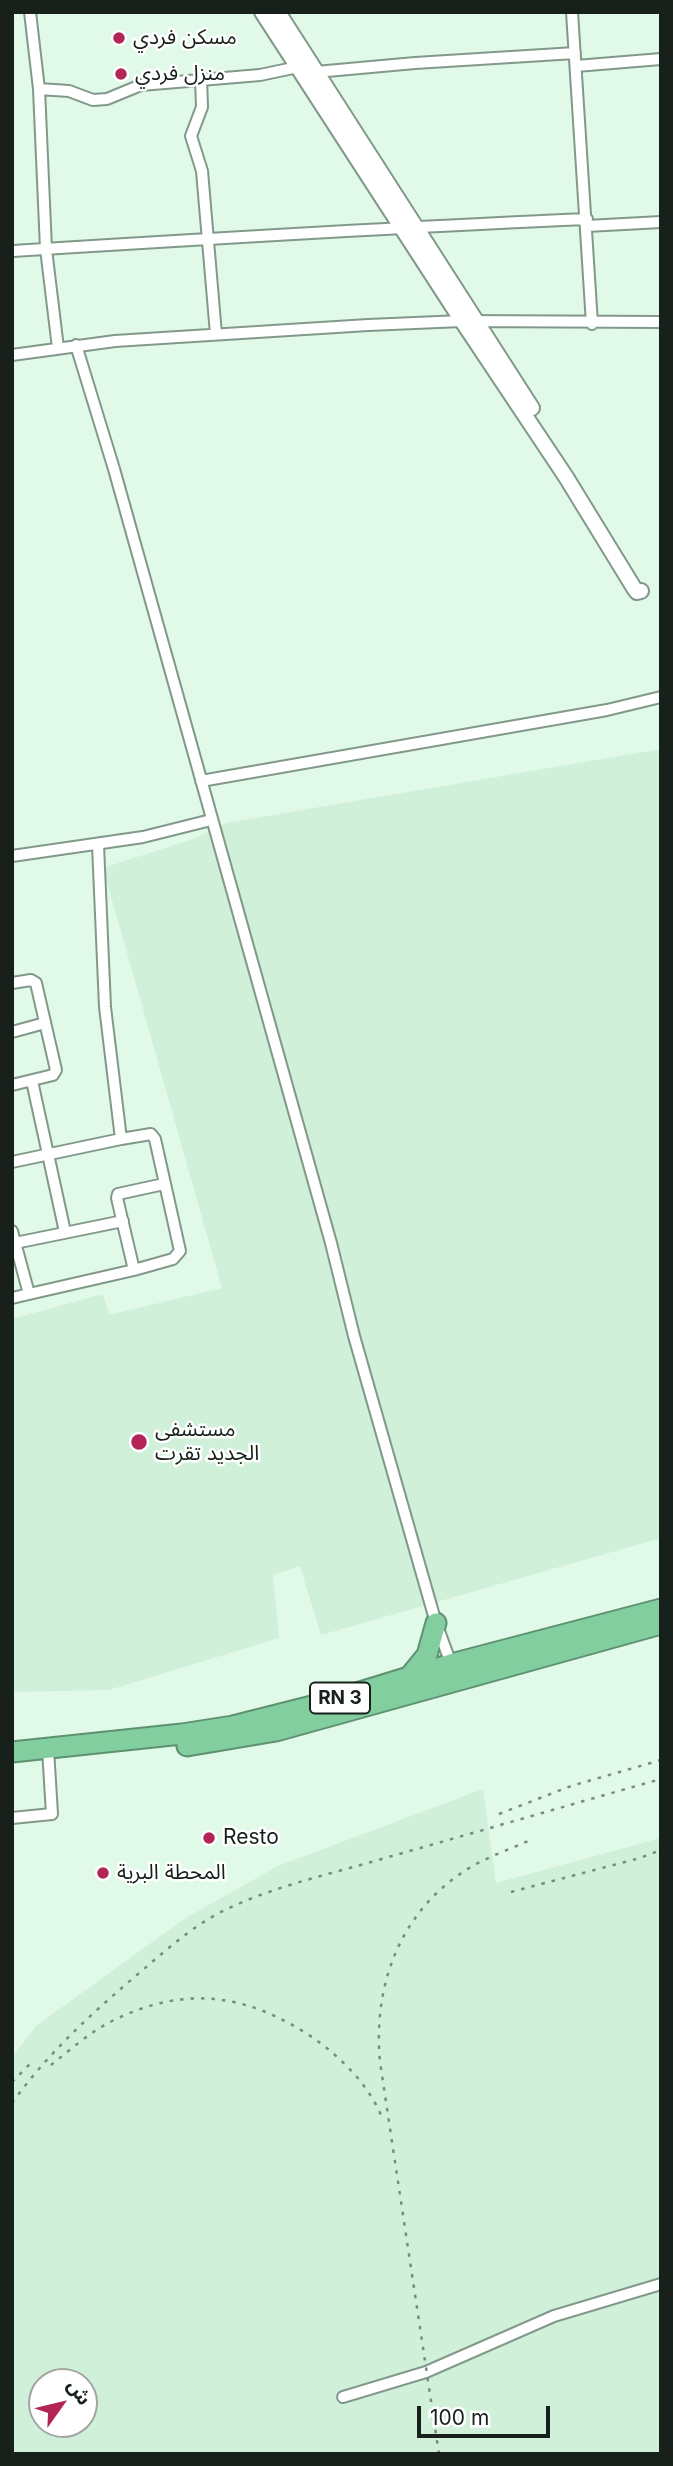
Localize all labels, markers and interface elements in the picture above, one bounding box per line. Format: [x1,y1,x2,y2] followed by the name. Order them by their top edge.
[133,25,237,51] place label: مسكن فردي
[111,30,127,46] marker: مسكن فردي
[135,61,225,87] place label: منزل فردي
[113,66,129,82] marker: منزل فردي
[155,1417,259,1467] place label: مستشفى الجديد تقرت
[129,1432,149,1452] marker: مستشفى الجديد تقرت
[310,1682,370,1714] road number: RN 3
[223,1825,279,1851] place label: Resto
[201,1830,217,1846] marker: Resto
[117,1860,226,1886] place label: المحطة البرية
[95,1865,111,1881] marker: المحطة البرية
[28,2368,98,2438] north arrow
[62,2375,96,2409] text: ش
[421,2392,554,2436] scale bar
[430,2405,489,2430] text: 100 m

